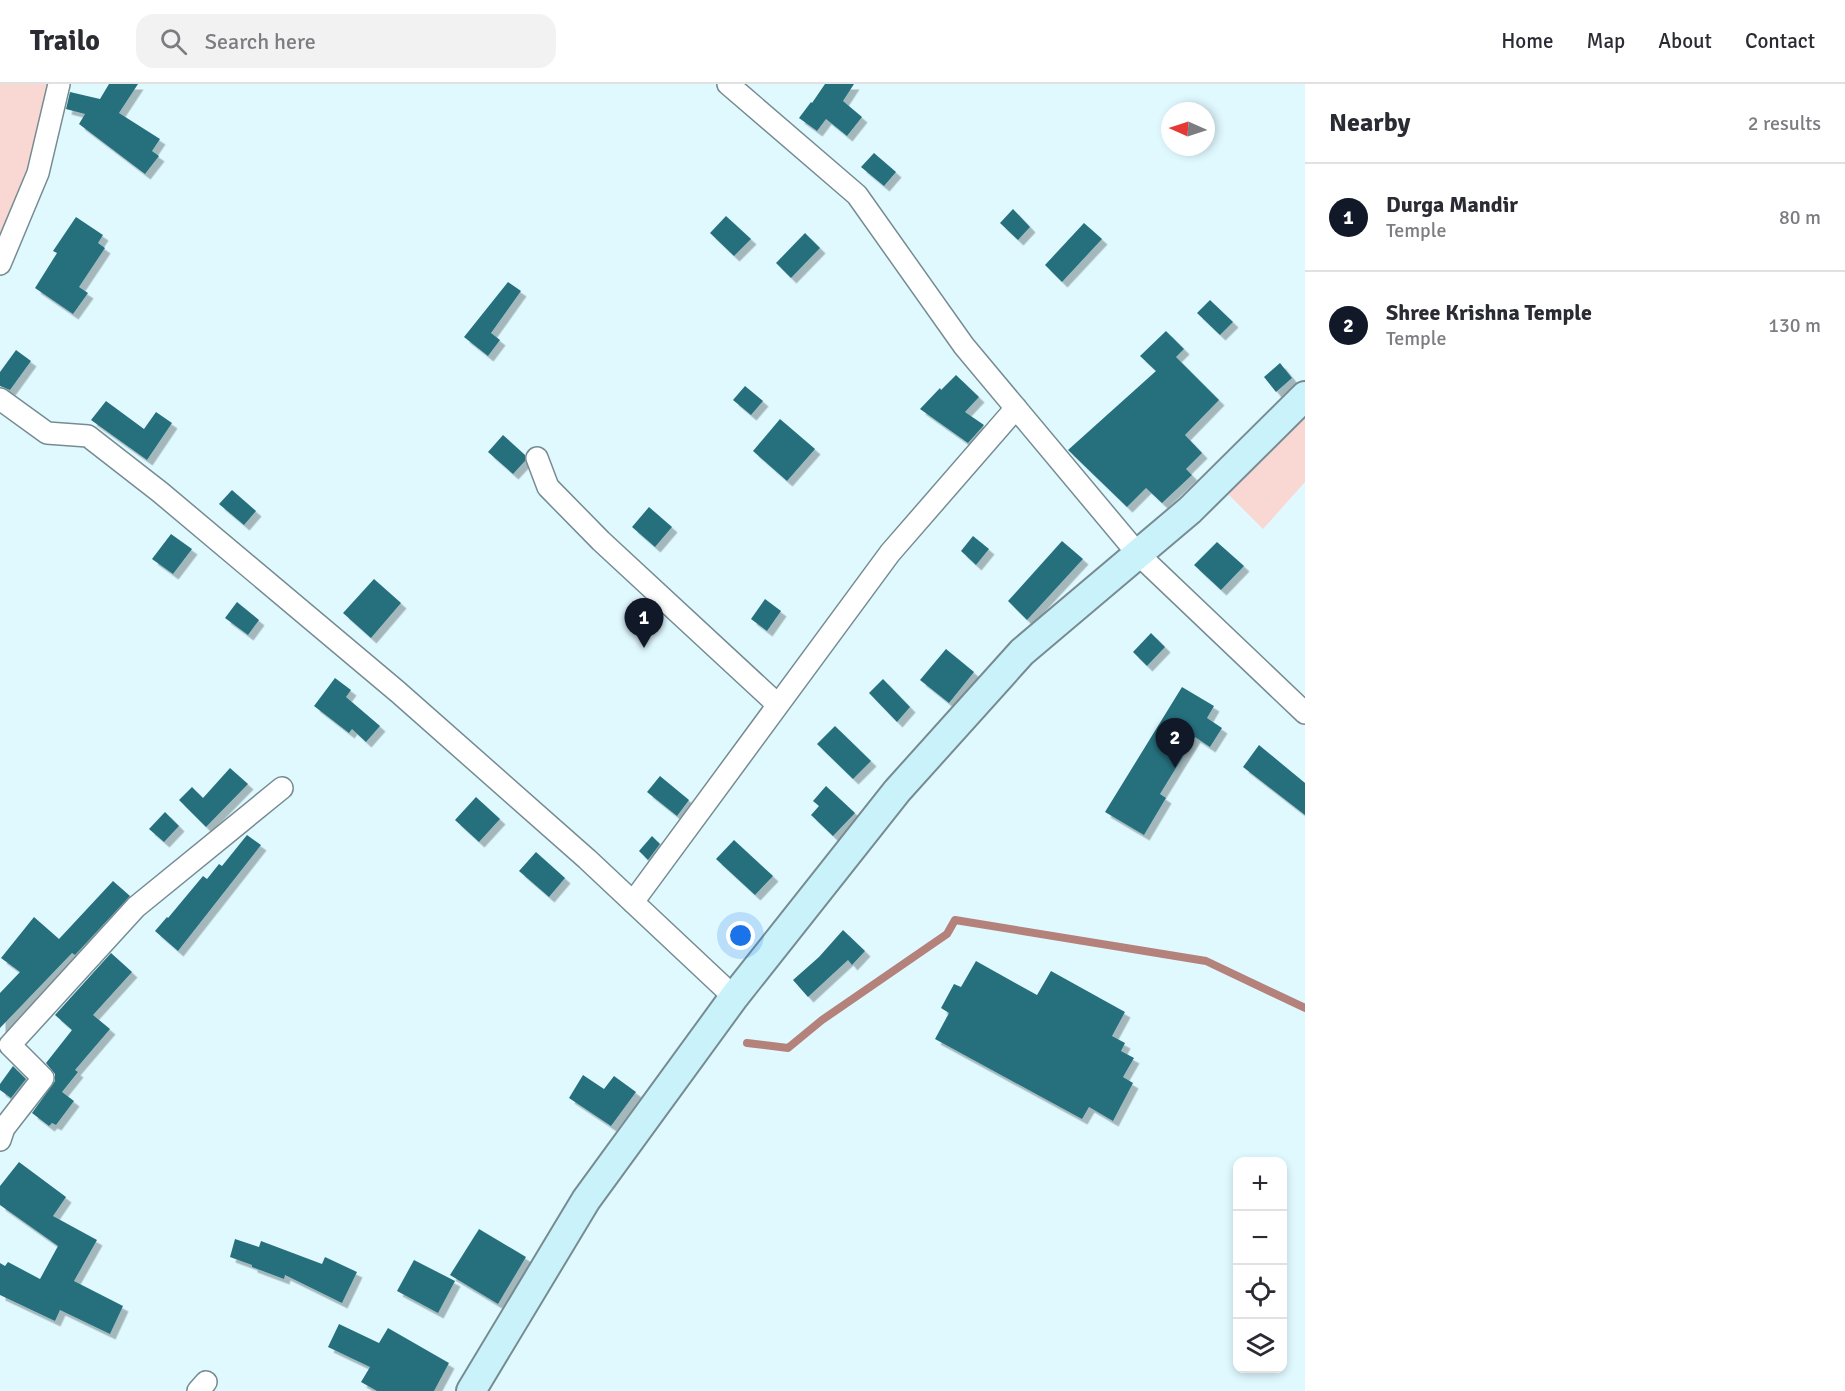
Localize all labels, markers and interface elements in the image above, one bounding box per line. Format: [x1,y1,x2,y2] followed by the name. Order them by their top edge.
[136,14,556,68] search box
[30,24,100,58] text: Trailo
[157,25,190,58] icon: search
[205,28,316,55] text: Search here
[1501,28,1554,54] text: Home
[1587,28,1625,54] text: Map
[1658,28,1712,54] text: About
[1745,28,1815,54] text: Contact
[1161,102,1215,156] north arrow
[1329,107,1410,139] text: Nearby
[1748,111,1821,136] text: 2 results
[1386,191,1518,218] text: Durga Mandir
[1343,205,1354,230] text: 1
[1779,205,1821,230] text: 80 m
[1386,218,1446,243] text: Temple
[1386,299,1592,326] text: Shree Krishna Temple
[1343,313,1354,338] text: 2
[1768,313,1821,338] text: 130 m
[1386,326,1446,351] text: Temple
[624,598,664,648] pin: 1
[1156,718,1194,768] pin: 2
[726,921,755,950] your location
[1233,1157,1287,1373] map controls
[1233,1157,1287,1211] button: +
[1233,1211,1287,1265] button: −
[1233,1265,1287,1319] button: locate
[1233,1319,1287,1373] button: layers

